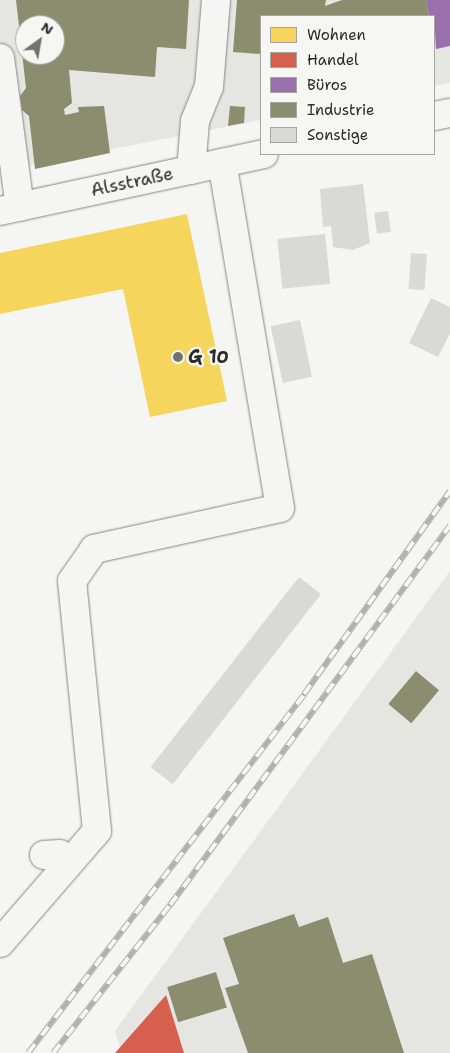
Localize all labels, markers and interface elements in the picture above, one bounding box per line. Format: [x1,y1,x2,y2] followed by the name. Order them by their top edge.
[15,15,65,65] north arrow
[260,15,435,155] legend
[38,18,57,39] text: N
[307,25,366,45] text: Wohnen
[307,50,359,70] text: Handel
[307,75,347,95] text: Büros
[307,100,374,120] text: Industrie
[307,125,368,145] text: Sonstige
[89,163,175,201] street label: Alsstraße
[188,346,229,368] place label: G 10
[172,351,184,363] marker: G 10

